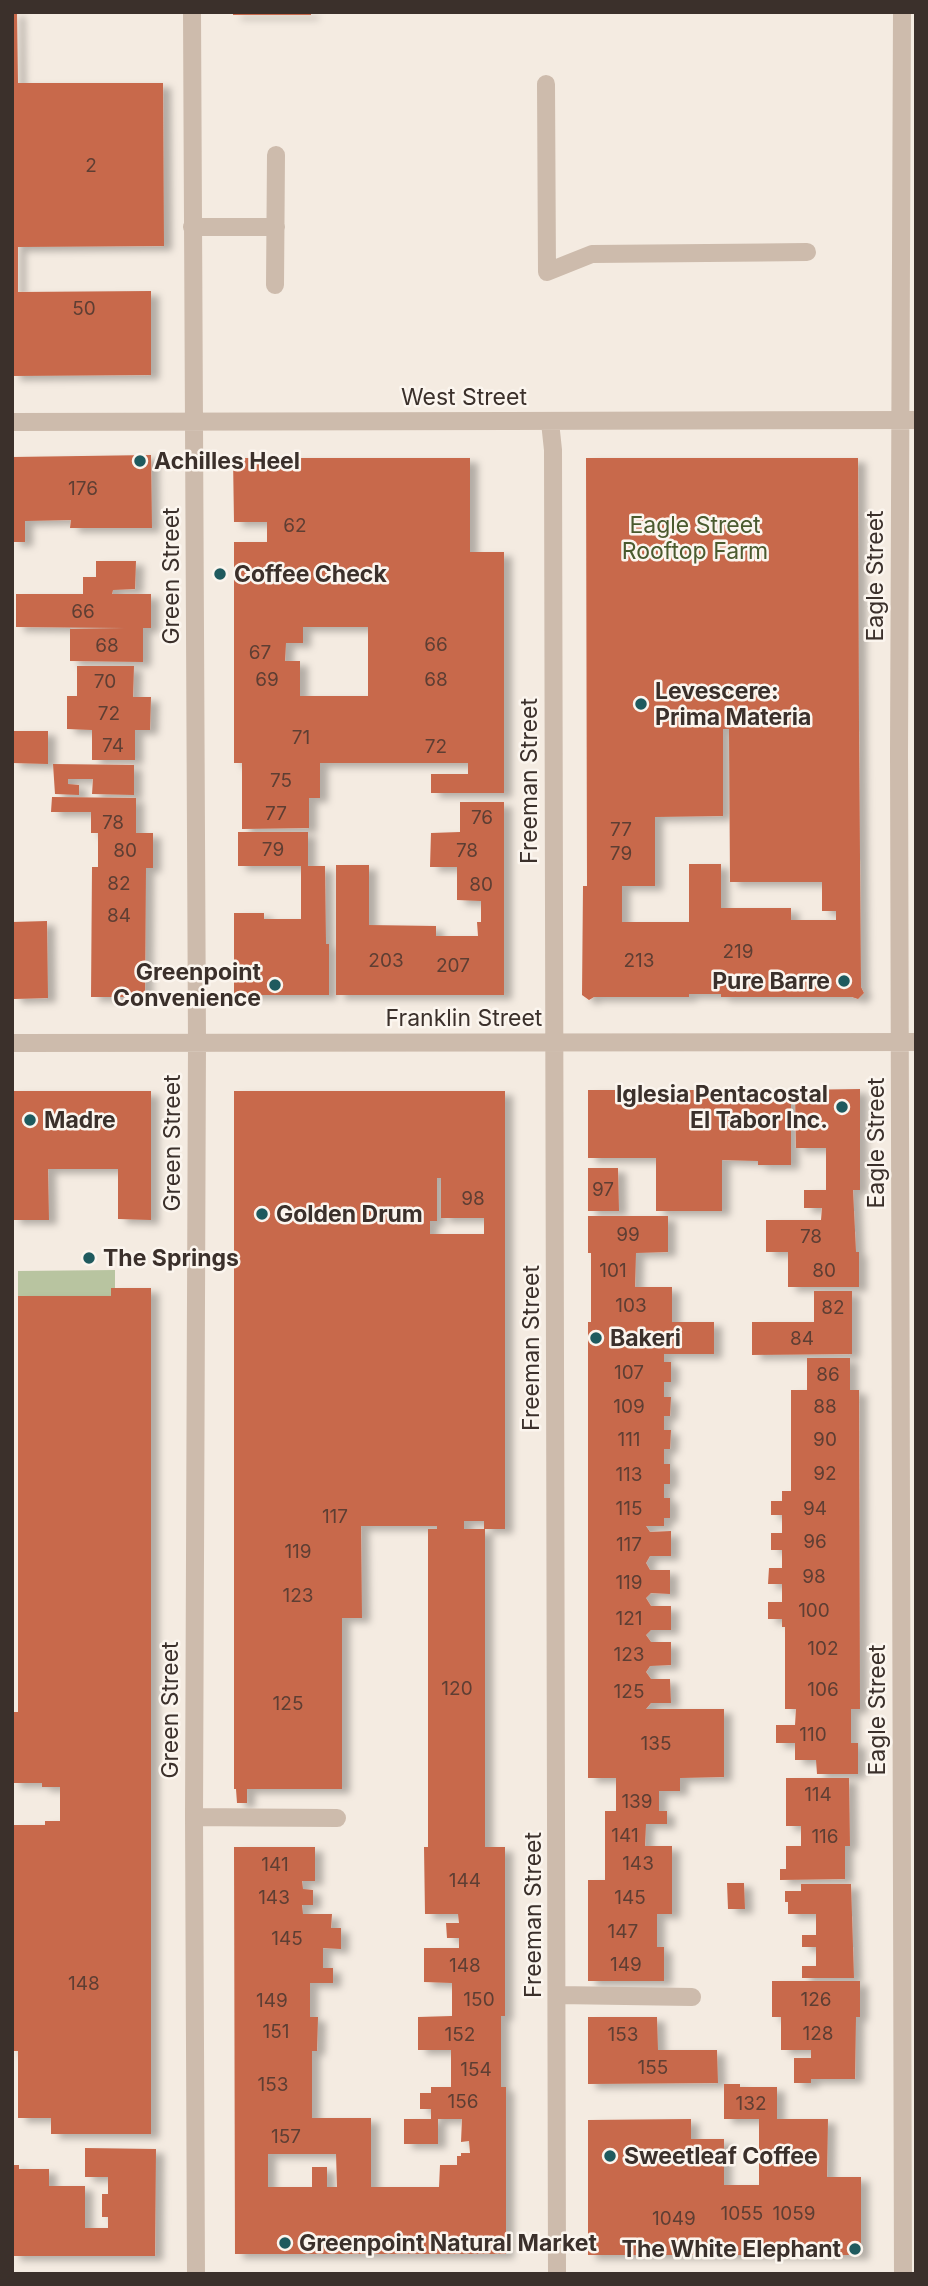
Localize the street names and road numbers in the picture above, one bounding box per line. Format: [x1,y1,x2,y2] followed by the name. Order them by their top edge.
[401,383,527,411] street label: West Street
[157,507,185,645] street label: Green Street
[861,510,889,642] street label: Eagle Street
[515,698,543,864] street label: Freeman Street
[386,1004,543,1032] street label: Franklin Street
[158,1074,186,1212] street label: Green Street
[862,1077,890,1209] street label: Eagle Street
[517,1265,545,1431] street label: Freeman Street
[156,1641,184,1779] street label: Green Street
[863,1644,891,1776] street label: Eagle Street
[519,1832,547,1998] street label: Freeman Street

